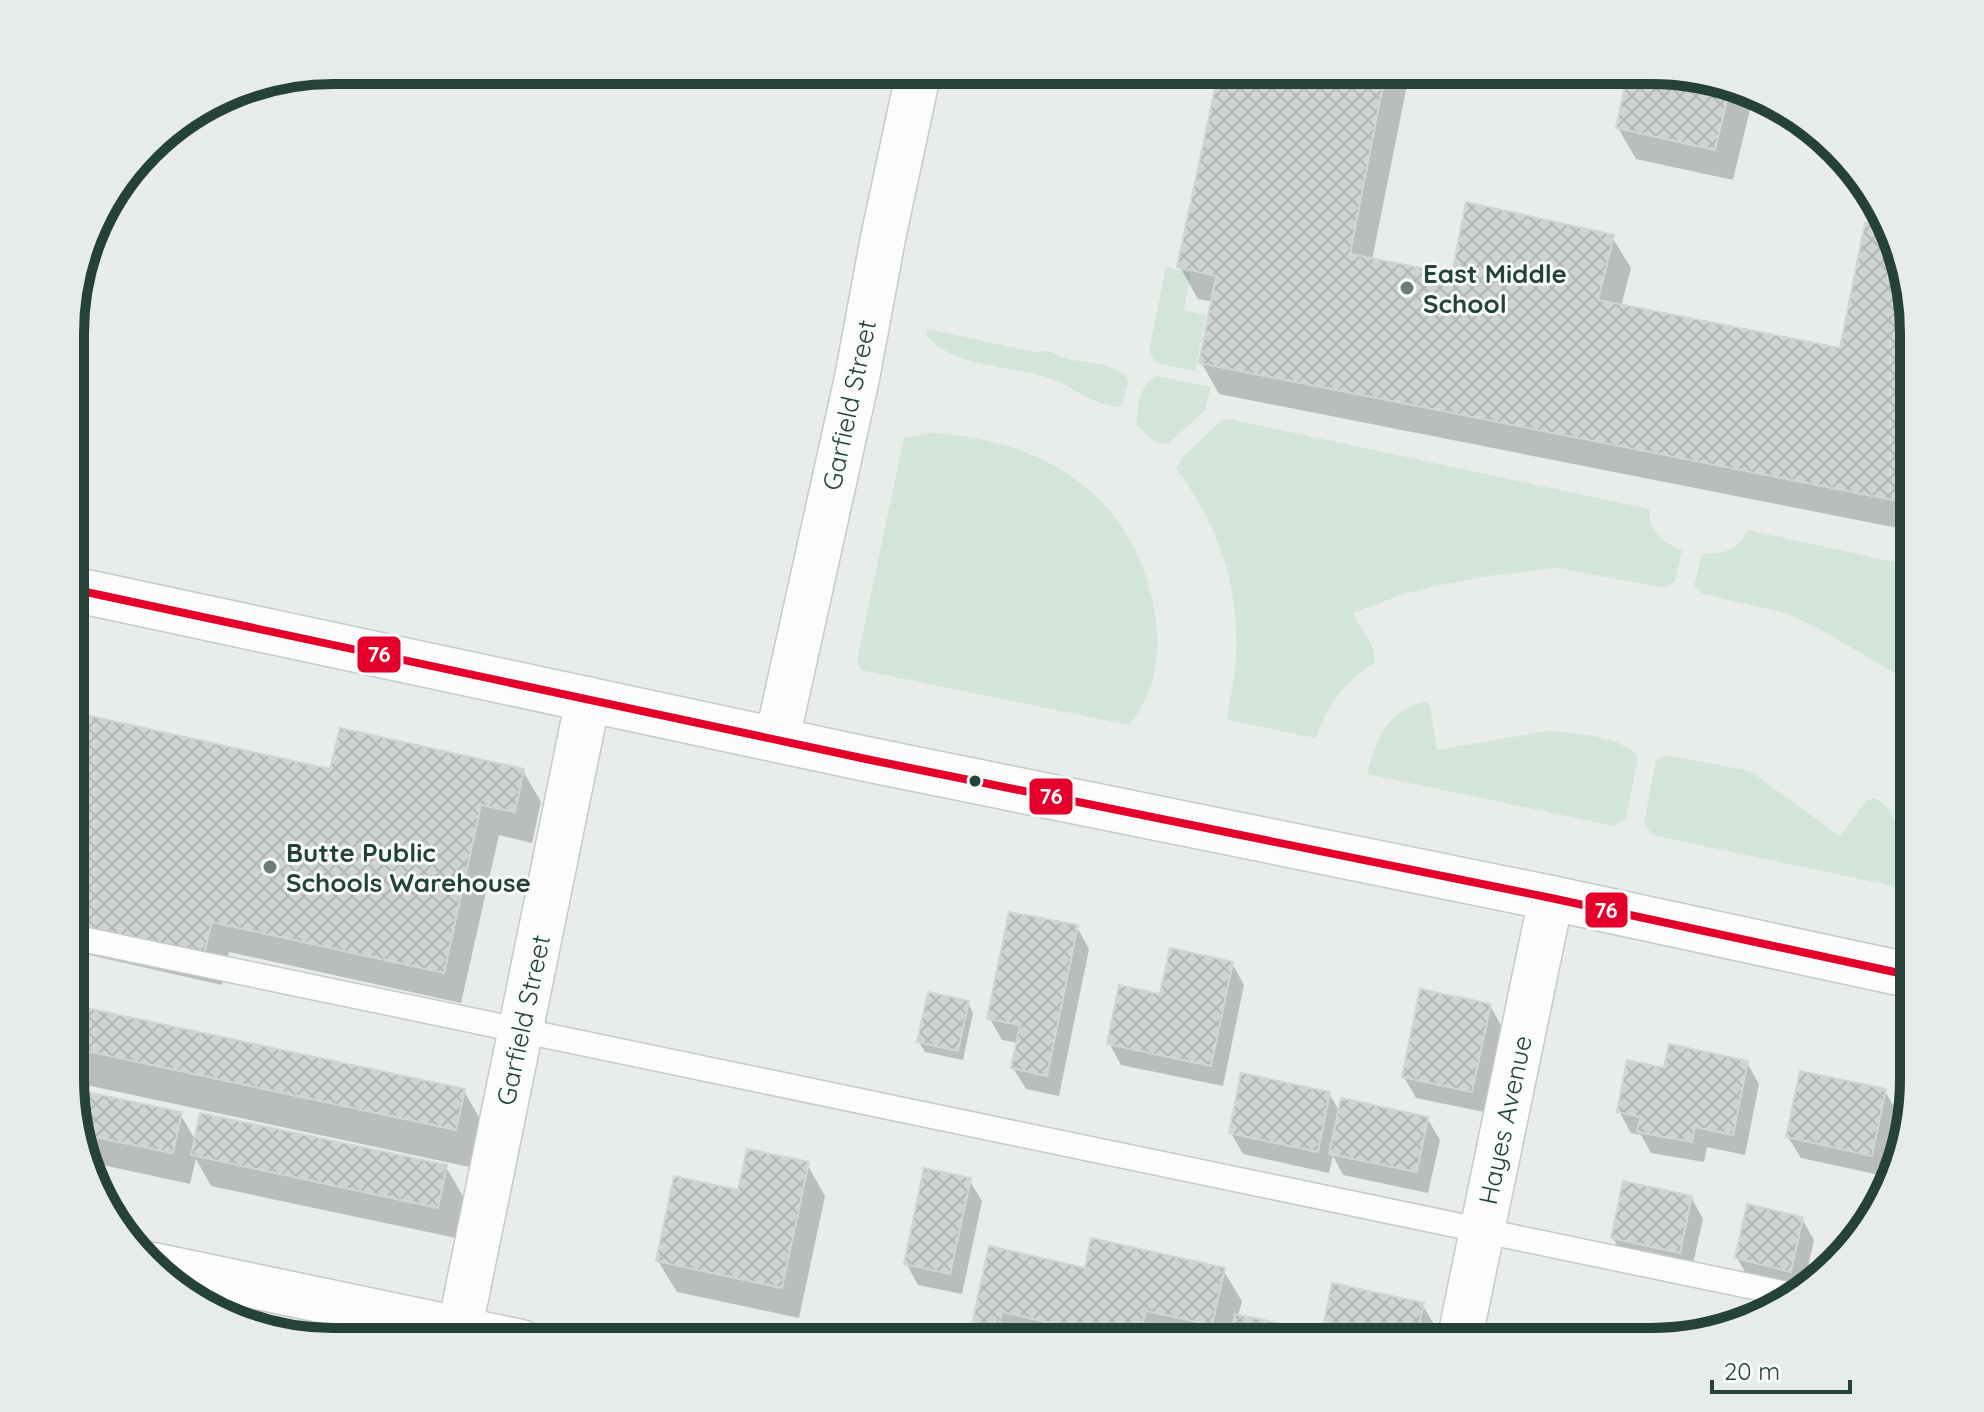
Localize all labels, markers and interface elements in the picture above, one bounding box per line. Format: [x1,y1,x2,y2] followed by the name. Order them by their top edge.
[1423,257,1567,320] place label: East Middle School
[1398,279,1416,297] marker: East Middle School
[815,317,883,493] street label: Garfield Street
[356,635,402,674] line badge: 76
[367,640,391,668] text: 76
[967,773,983,789] unlabelled marker
[1028,777,1074,816] line badge: 76
[1039,782,1063,810] text: 76
[286,836,531,899] place label: Butte Public Schools Warehouse
[261,858,279,876] marker: Butte Public Schools Warehouse
[1584,891,1629,929] line badge: 76
[1594,896,1618,924] text: 76
[489,932,557,1108] street label: Garfield Street
[1471,1032,1539,1208] street label: Hayes Avenue
[1712,1344,1850,1394] scale bar
[1724,1356,1780,1386] text: 20 m

